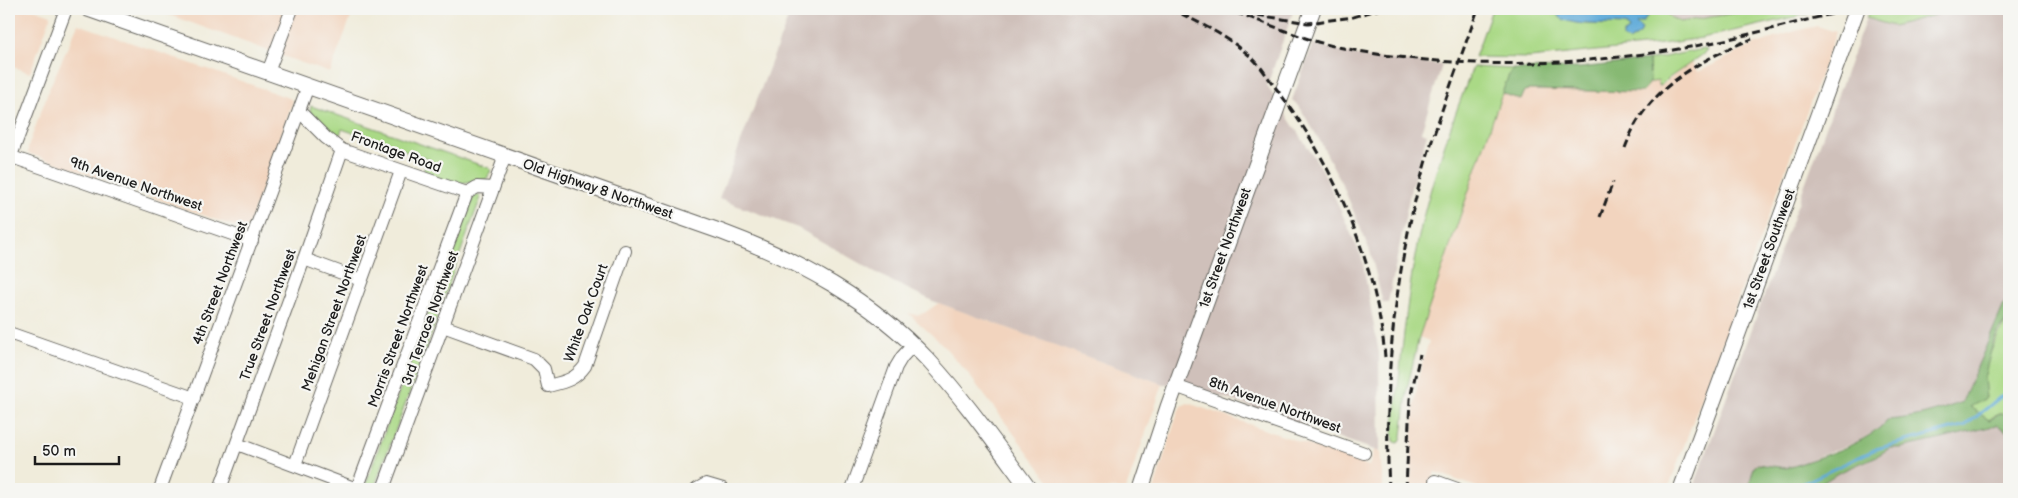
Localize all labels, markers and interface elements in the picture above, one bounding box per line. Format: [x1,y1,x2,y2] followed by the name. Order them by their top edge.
[349,128,443,176] street label: Frontage Road
[67,153,205,215] street label: 9th Avenue Northwest
[521,155,676,223] street label: Old Highway 8 Northwest
[1195,185,1255,310] street label: 1st Street Northwest
[1739,186,1799,312] street label: 1st Street Southwest
[189,218,252,347] street label: 4th Street Northwest
[298,232,371,394] street label: Mehigan Street Northwest
[236,246,300,383] street label: True Street Northwest
[398,248,462,388] street label: 3rd Terrace Northwest
[560,261,612,364] street label: White Oak Court
[364,262,432,410] street label: Morris Street Northwest
[1207,373,1344,437] street label: 8th Avenue Northwest
[35,433,119,465] scale bar
[42,442,76,461] text: 50 m

